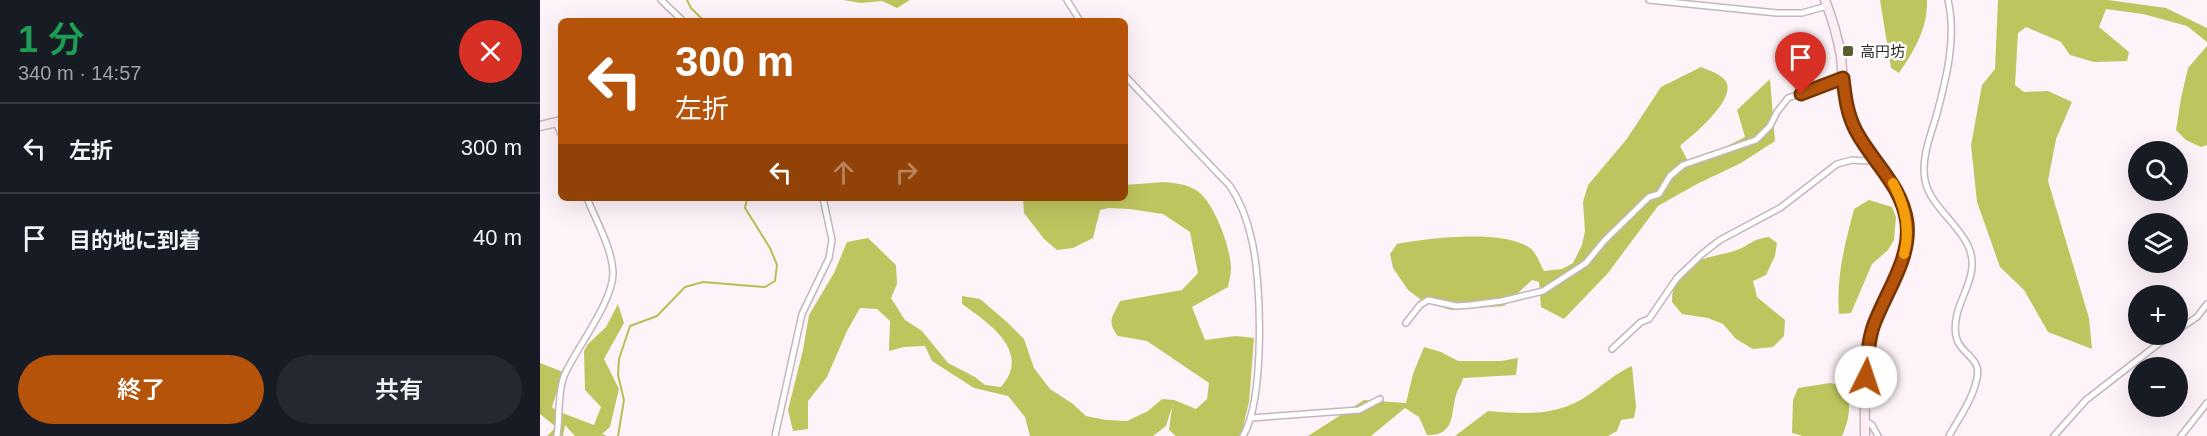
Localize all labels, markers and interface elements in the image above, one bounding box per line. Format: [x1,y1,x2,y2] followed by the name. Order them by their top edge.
[18,19,84,60] text: 1 分
[459,20,522,83] button: close
[1775,32,1826,94] pin
[675,38,794,85] text: 300 m
[1784,41,1817,74] icon: arrive
[576,42,654,120] icon: left
[1860,43,1905,60] place label: 高円坊
[1841,44,1855,58] marker: 高円坊
[18,62,141,84] text: 340 m · 14:57
[675,94,729,124] text: 左折
[18,132,51,165] icon: left
[461,135,522,160] text: 300 m
[69,138,113,163] text: 左折
[2128,141,2188,417] map controls
[2128,141,2188,201] button: search
[764,156,797,189] icon: left
[827,156,860,189] icon: ahead
[890,156,923,189] icon: right
[2128,213,2188,273] button: layers
[18,222,51,255] icon: arrive
[473,225,522,250] text: 40 m
[69,228,201,253] text: 目的地に到着
[2128,285,2188,345] button: +
[1834,345,1898,409] position arrow
[18,355,264,424] button: 終了
[276,355,522,424] button: 共有
[2128,357,2188,417] button: −

